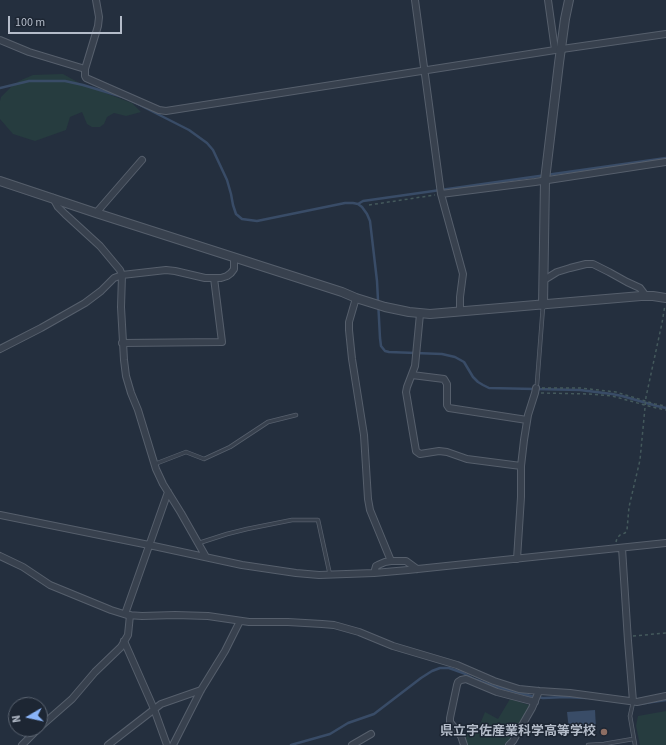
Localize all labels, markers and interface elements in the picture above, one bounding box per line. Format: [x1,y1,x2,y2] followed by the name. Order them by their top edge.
[10,8,124,34] scale bar
[15,14,45,31] text: 100 m
[8,697,48,737] north arrow
[9,714,25,724] text: N
[440,724,596,740] place label: 県立宇佐産業科学高等学校
[599,727,609,737] marker: 県立宇佐産業科学高等学校

